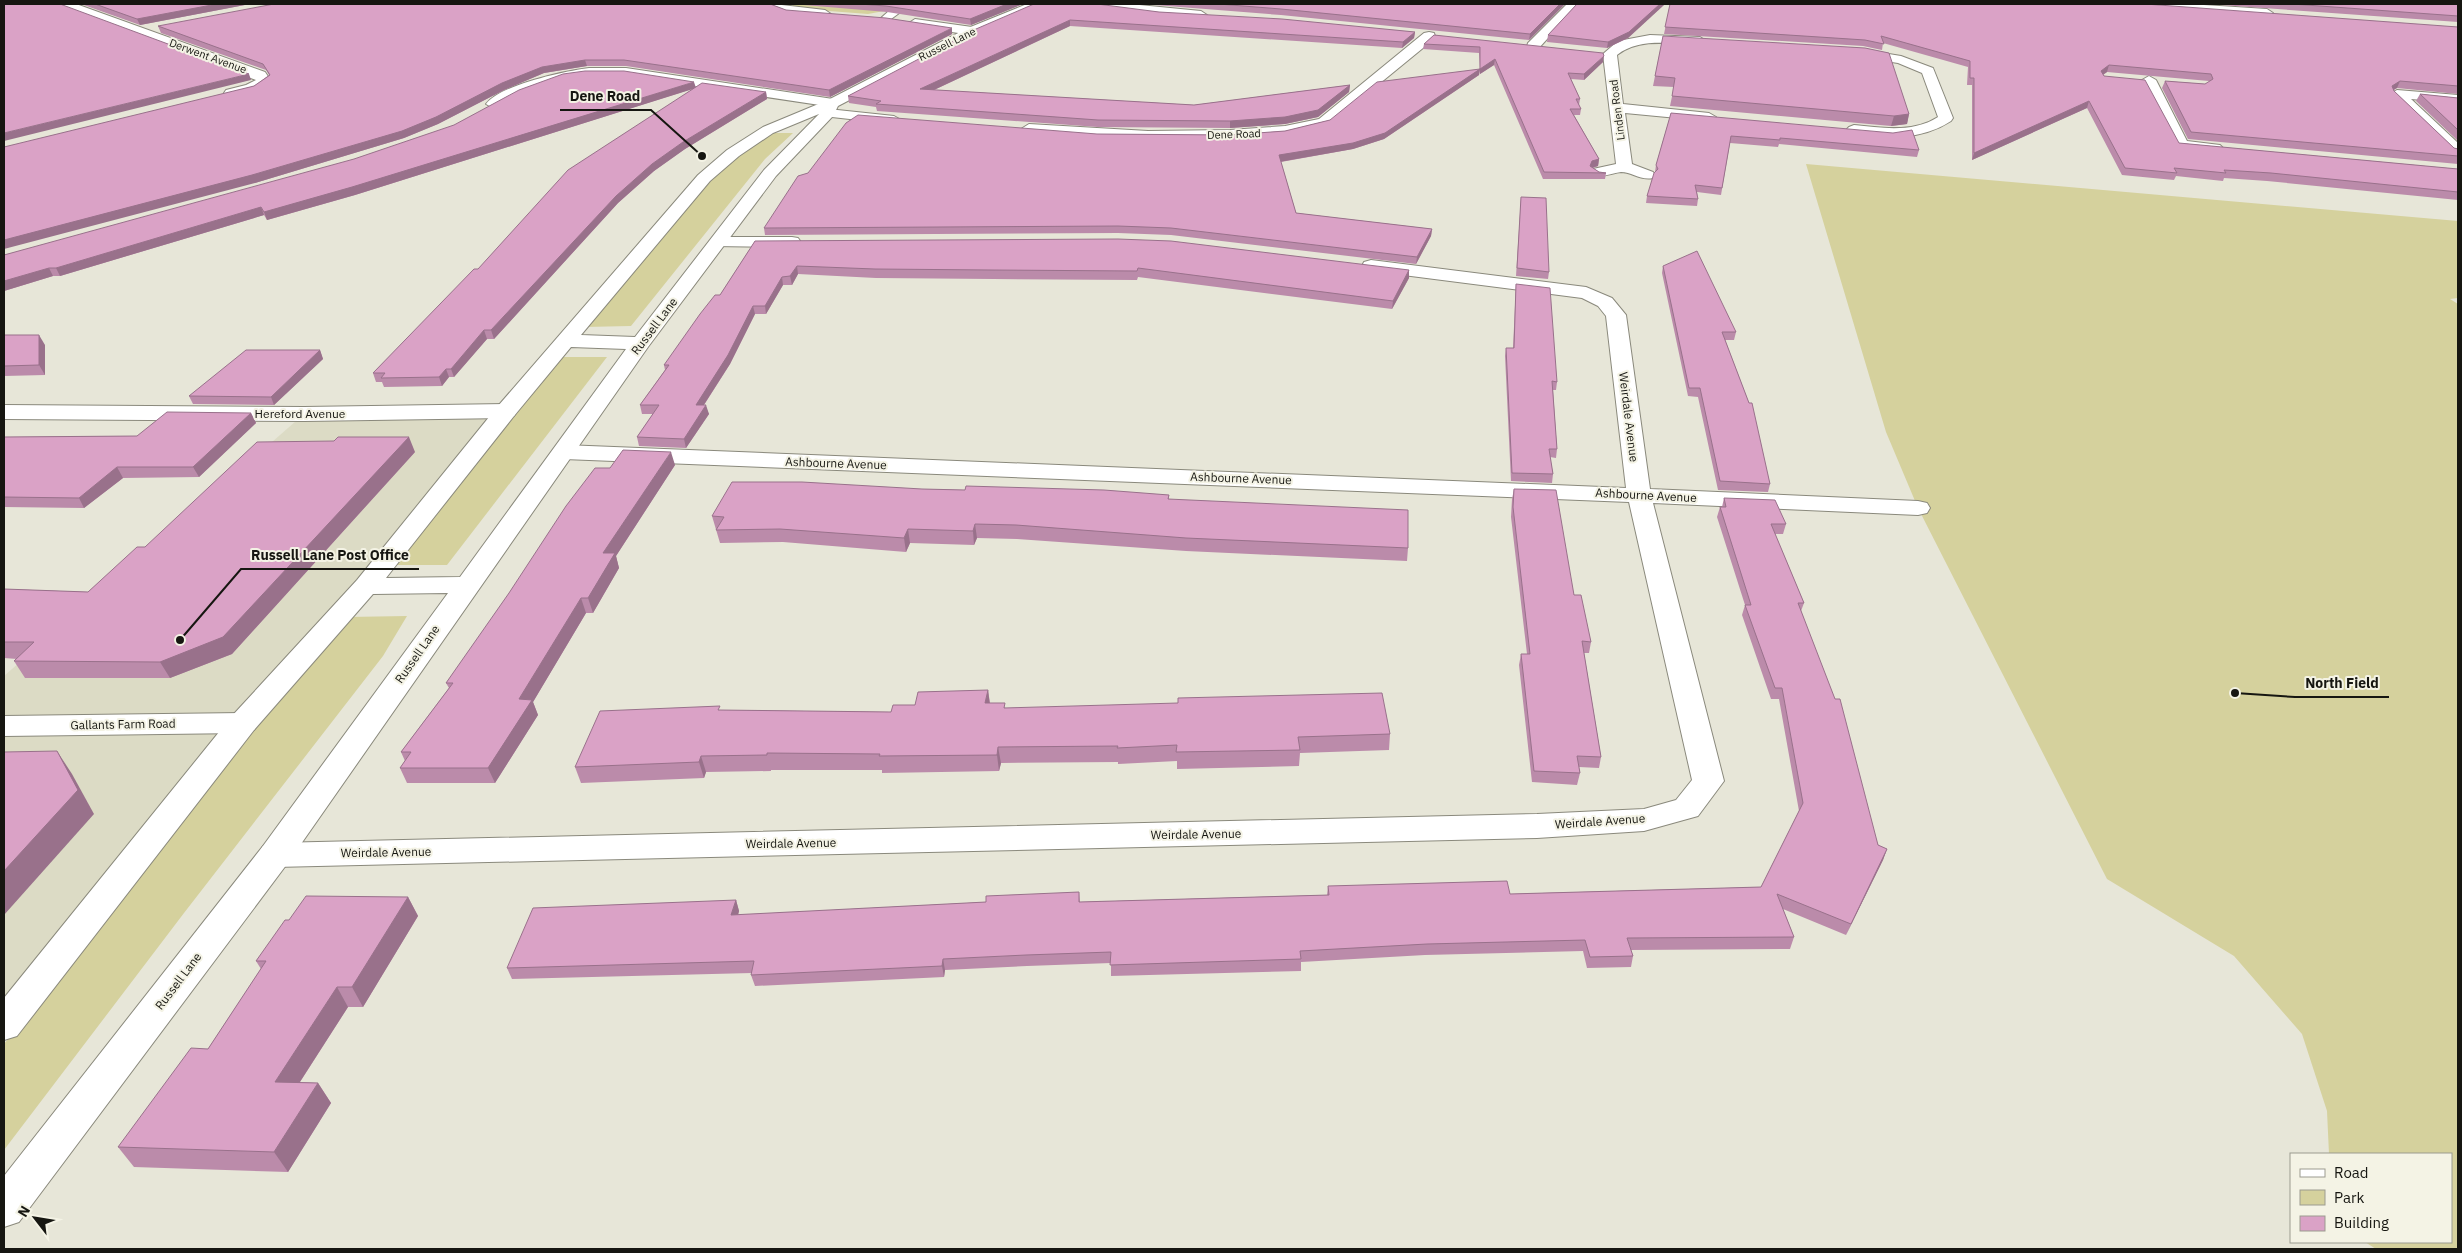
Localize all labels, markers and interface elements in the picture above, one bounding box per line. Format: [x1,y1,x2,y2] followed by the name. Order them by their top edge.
[916,24,978,64] street label: Russell Lane
[167,36,249,76] street label: Derwent Avenue
[1606,79,1628,141] street label: Linden Road
[560,81,651,110] callout: Dene Road
[570,87,640,105] text: Dene Road
[1207,126,1261,142] street label: Dene Road
[628,294,681,358] street label: Russell Lane
[1616,371,1642,463] street label: Weirdale Avenue
[255,406,346,421] street label: Hereford Avenue
[785,454,887,472] street label: Ashbourne Avenue
[1190,469,1292,487] street label: Ashbourne Avenue
[1595,485,1698,505] street label: Ashbourne Avenue
[241,540,419,569] callout: Russell Lane Post Office
[251,546,409,564] text: Russell Lane Post Office
[391,622,443,686] street label: Russell Lane
[2295,668,2389,697] callout: North Field
[2305,674,2379,692] text: North Field
[70,716,176,732] street label: Gallants Farm Road
[1554,810,1646,832] street label: Weirdale Avenue
[1151,826,1242,842] street label: Weirdale Avenue
[746,835,837,851] street label: Weirdale Avenue
[341,844,432,860] street label: Weirdale Avenue
[152,949,205,1013] street label: Russell Lane
[2290,1153,2452,1243] legend
[2334,1163,2369,1182] text: Road
[2334,1188,2364,1207] text: Park
[10,1193,60,1243] north arrow
[14,1202,34,1220] text: N
[2334,1213,2389,1232] text: Building

